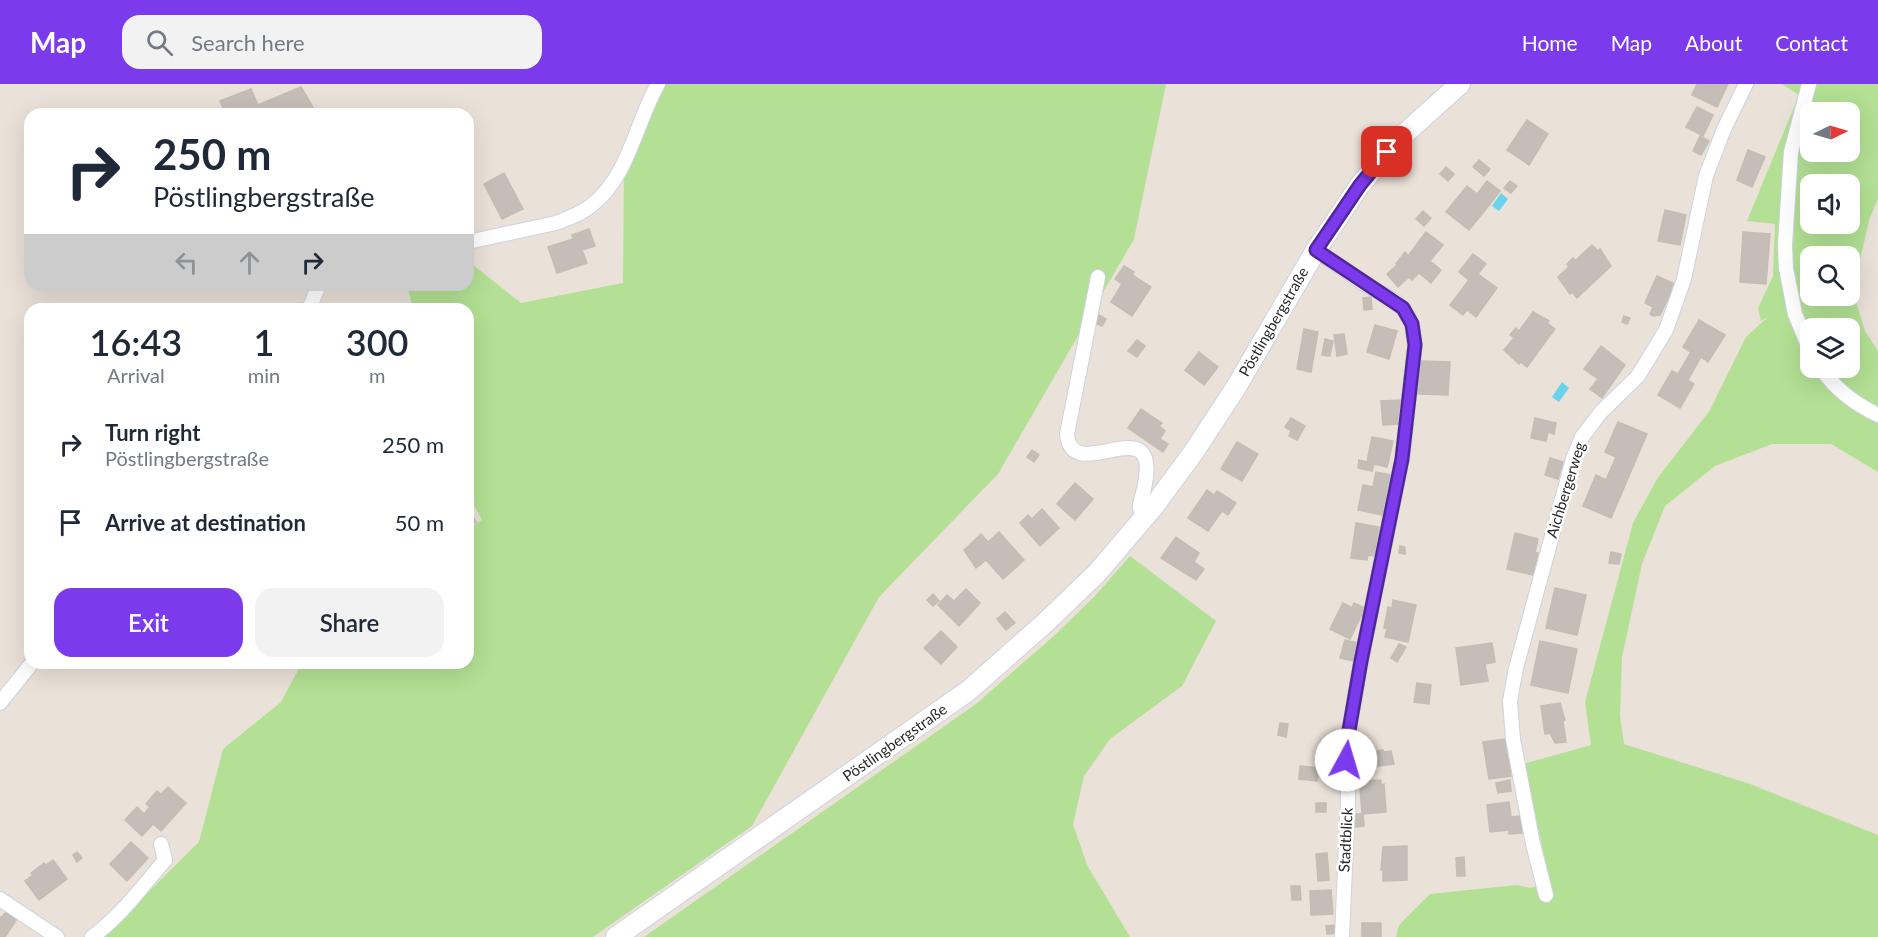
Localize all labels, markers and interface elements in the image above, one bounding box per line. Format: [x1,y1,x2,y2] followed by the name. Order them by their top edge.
[122,15,542,69] search box
[30,25,86,59] text: Map
[143,26,176,59] icon: search
[191,29,305,56] text: Search here
[1522,30,1578,55] text: Home
[1611,30,1652,55] text: Map
[1685,30,1742,55] text: About
[1775,30,1848,55] text: Contact
[1800,102,1860,162] north arrow
[1800,102,1860,378] map controls
[1361,126,1412,177] pin
[153,129,271,179] text: 250 m
[54,132,132,210] icon: right
[1370,135,1403,168] icon: arrive
[1800,174,1860,234] button: sound
[153,180,374,213] text: Pöstlingbergstraße
[170,246,203,279] icon: left
[233,246,266,279] icon: ahead
[296,246,329,279] icon: right
[1800,246,1860,306] button: search
[1235,264,1312,379] street label: Pöstlingbergstraße
[1800,318,1860,378] button: layers
[90,320,182,364] text: 16:43
[254,320,274,364] text: 1
[346,320,408,364] text: 300
[107,363,165,387] text: Arrival
[248,363,280,387] text: min
[369,363,385,387] text: m
[105,419,200,446] text: Turn right
[54,428,87,461] icon: right
[382,431,444,458] text: 250 m
[1542,439,1588,540] street label: Aichbergerweg
[105,446,269,470] text: Pöstlingbergstraße
[54,506,87,539] icon: arrive
[105,509,306,536] text: Arrive at destination
[395,509,444,536] text: 50 m
[54,588,243,657] button: Exit
[255,588,444,657] button: Share
[839,699,950,785] street label: Pöstlingbergstraße
[1314,728,1378,792] position arrow
[1334,807,1356,873] street label: Stadtblick

